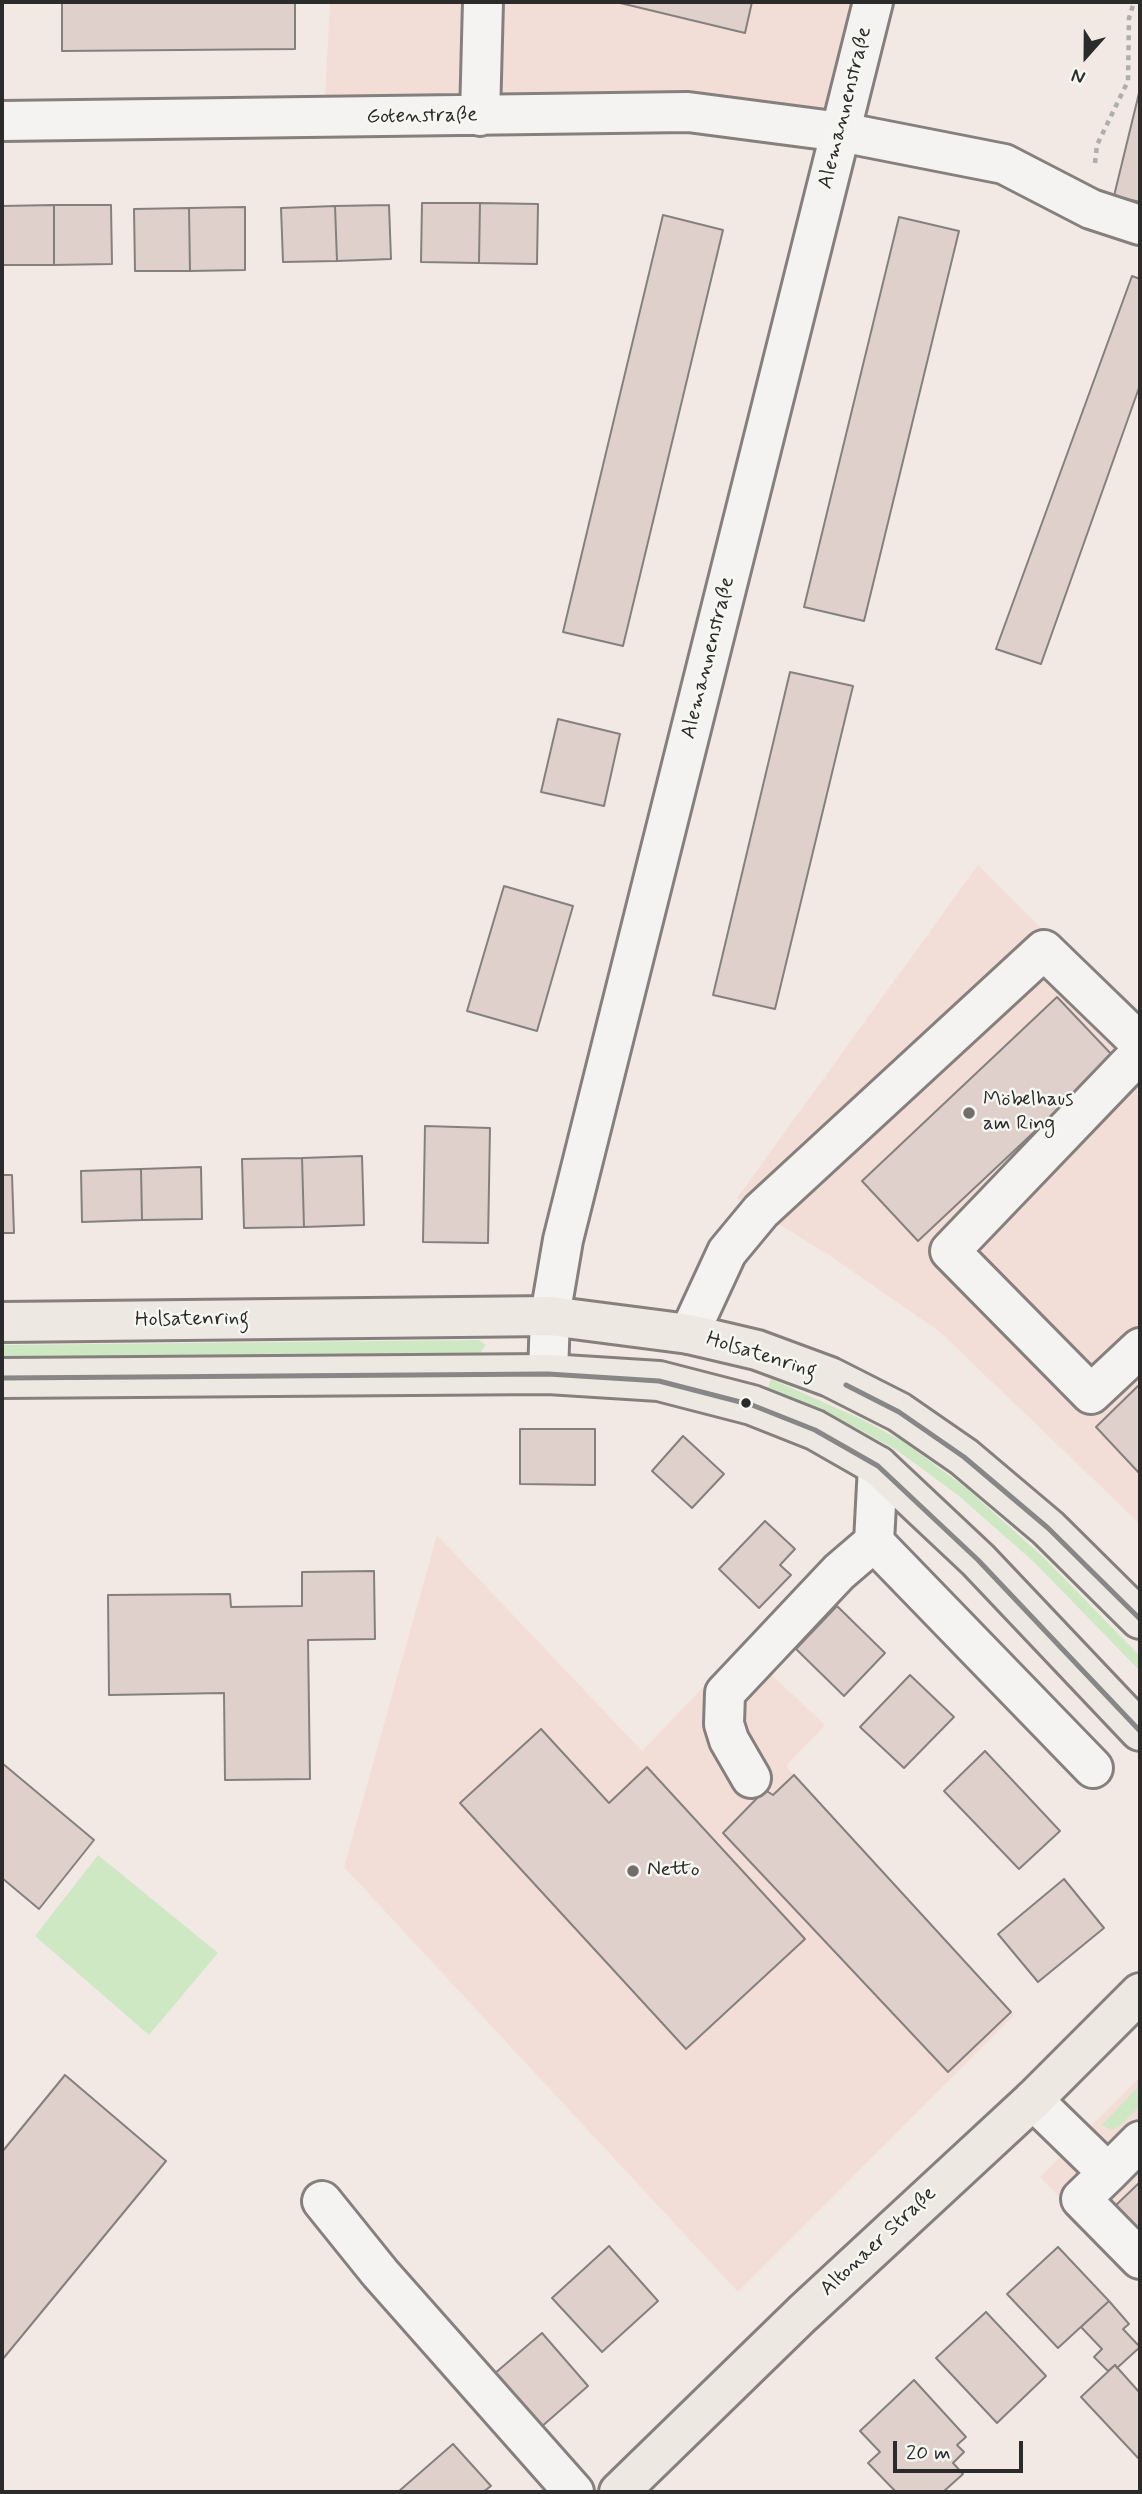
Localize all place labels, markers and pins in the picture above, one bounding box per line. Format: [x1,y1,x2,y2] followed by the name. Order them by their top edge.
[983,1088,1074,1138] place label: Möbelhaus am Ring
[961,1105,977,1121] marker: Möbelhaus am Ring
[739,1396,753,1410] unlabelled marker
[647,1858,700,1884] place label: Netto
[625,1863,641,1879] marker: Netto

